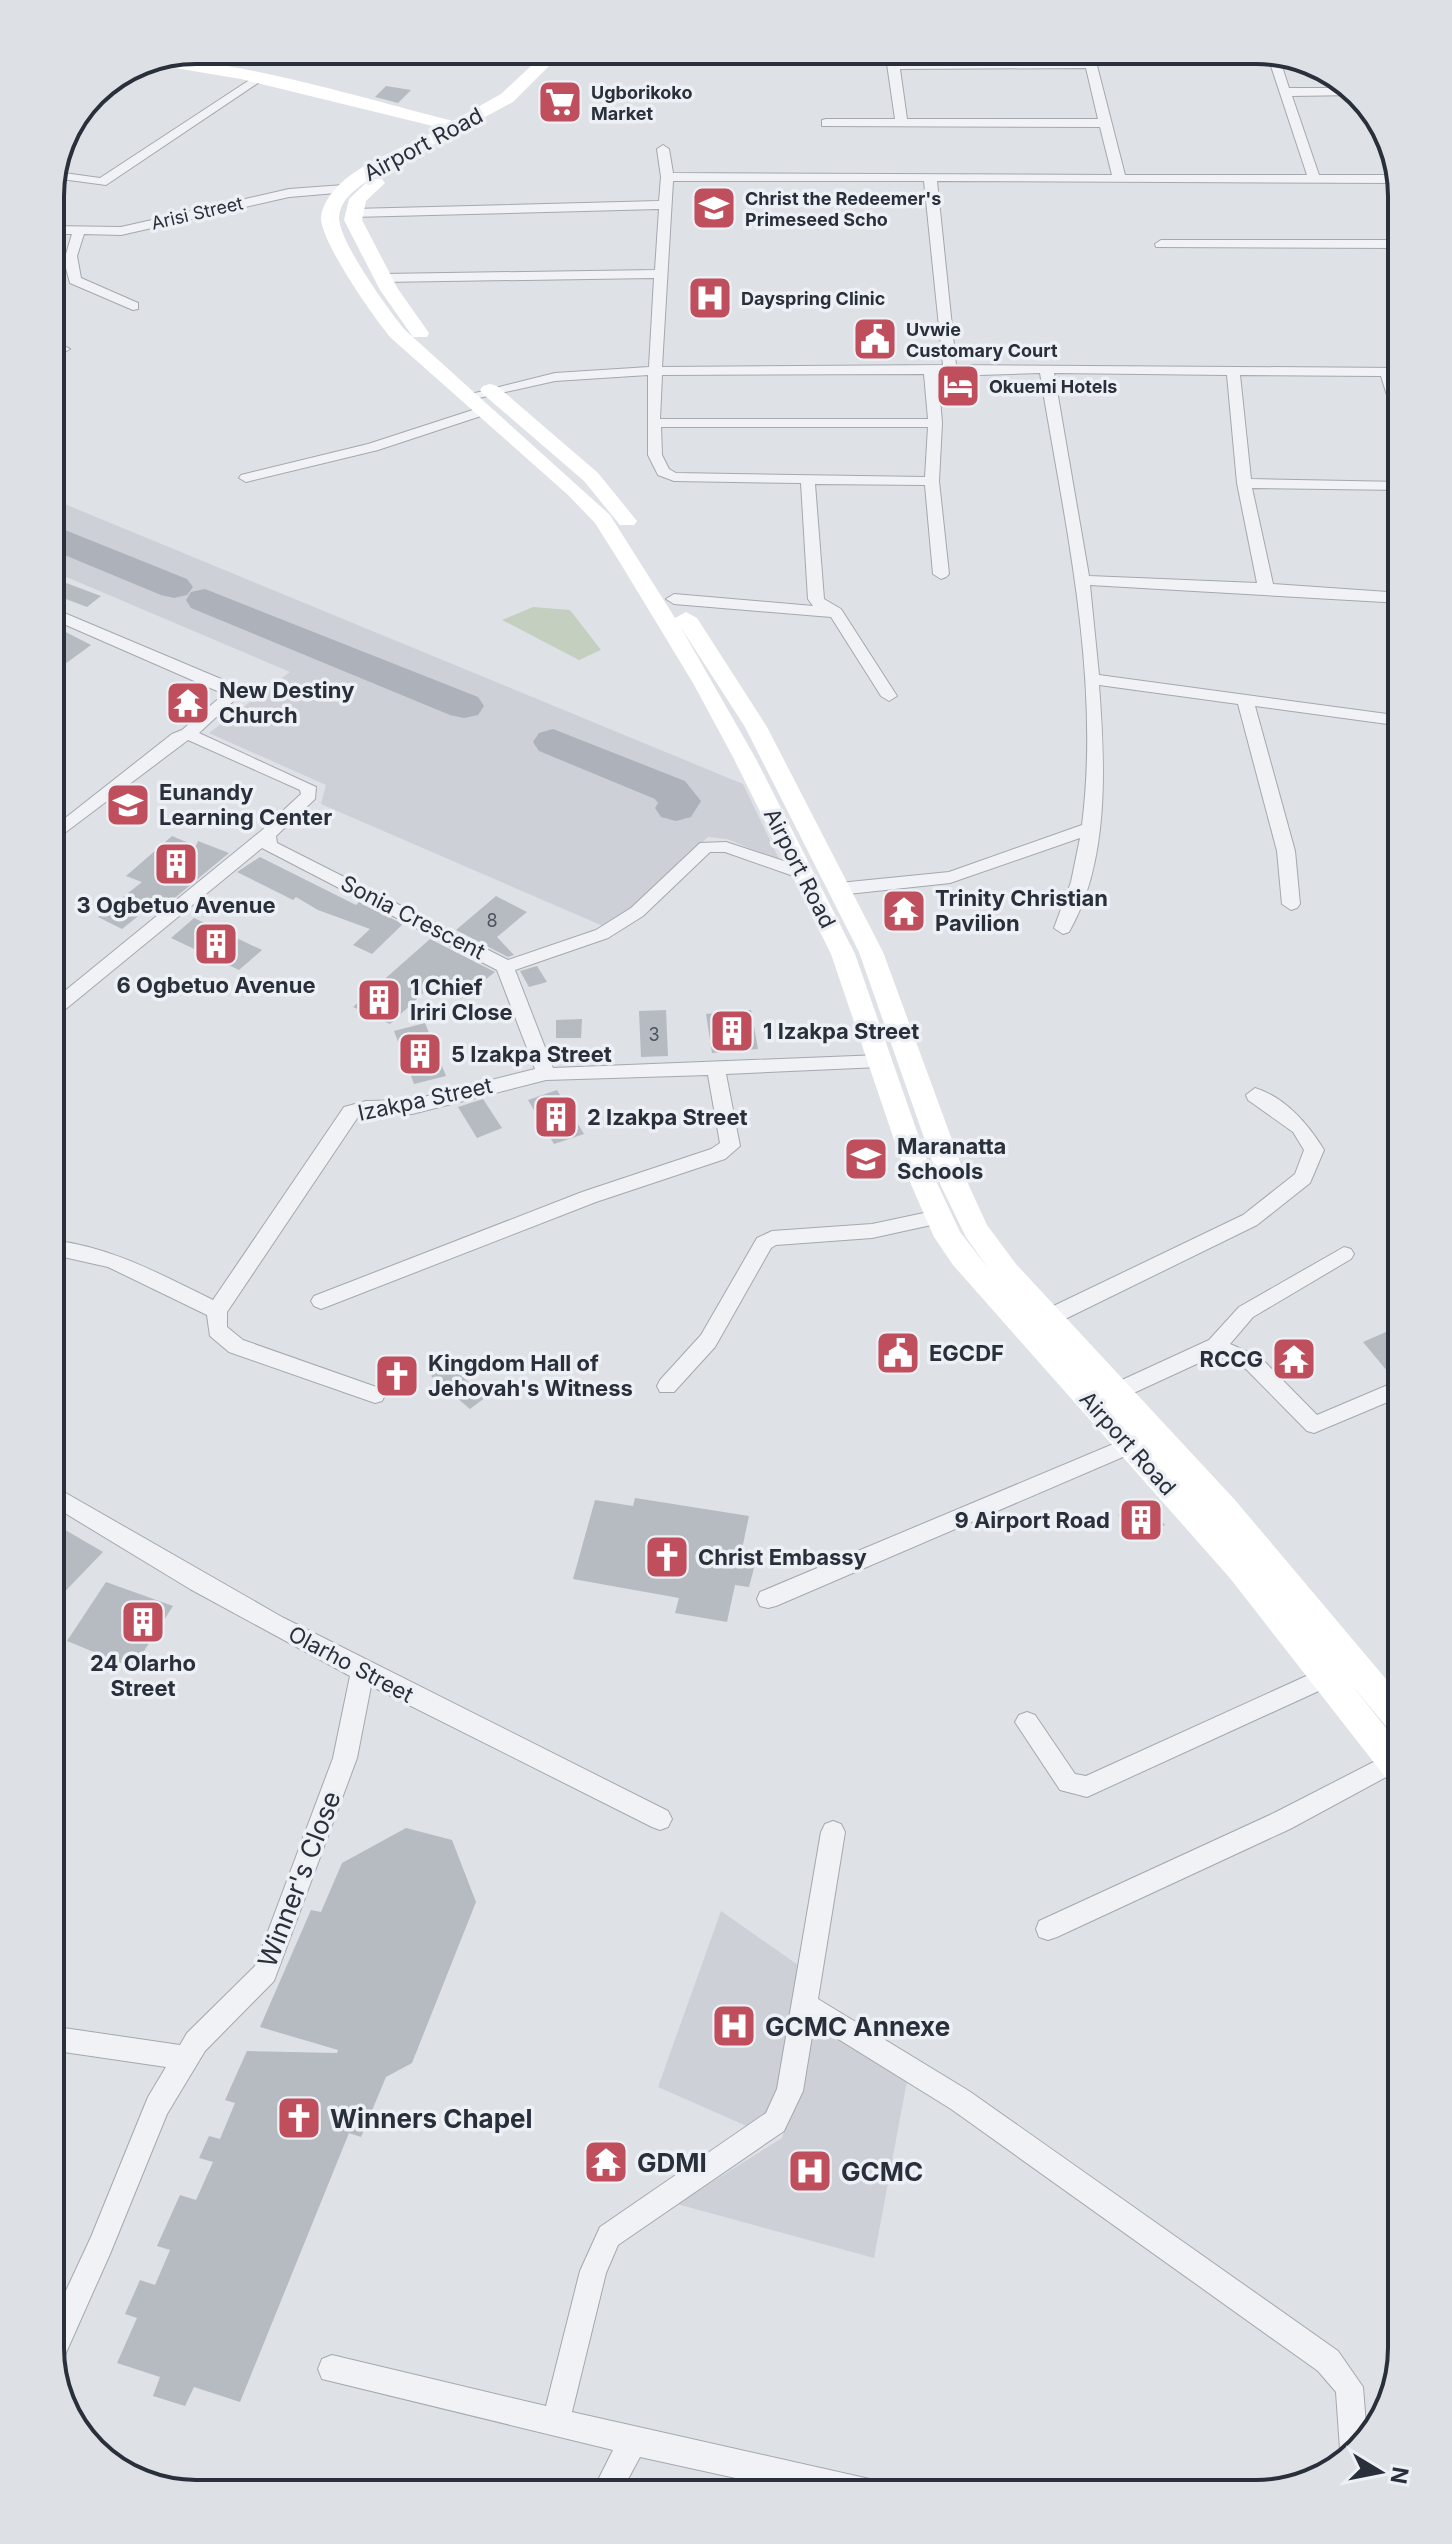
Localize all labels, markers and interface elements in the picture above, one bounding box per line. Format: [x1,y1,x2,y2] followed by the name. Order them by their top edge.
[536,78,584,126] supermarket icon: Ugborikoko Market
[591,82,692,124] place label: Ugborikoko Market
[359,102,487,186] street label: Airport Road
[690,184,738,232] school or university icon: Christ the Redeemer's Primeseed Scho
[745,188,941,230] place label: Christ the Redeemer's Primeseed Scho
[149,192,245,234] street label: Arisi Street
[686,274,734,322] hospital icon: Dayspring Clinic
[741,288,885,309] place label: Dayspring Clinic
[851,315,899,363] public building icon: Uvwie Customary Court
[906,319,1058,361] place label: Uvwie Customary Court
[934,362,982,410] hotel icon: Okuemi Hotels
[989,376,1117,397] place label: Okuemi Hotels
[219,677,354,728] place label: New Destiny Church
[164,679,212,727] temple icon: New Destiny Church
[159,779,332,830] place label: Eunandy Learning Center
[104,781,152,829] school or university icon: Eunandy Learning Center
[759,804,841,932] street label: Airport Road
[152,840,200,888] building icon: 3 Ogbetuo Avenue
[337,870,489,964] street label: Sonia Crescent
[935,885,1108,936] place label: Trinity Christian Pavilion
[880,887,928,935] temple icon: Trinity Christian Pavilion
[76,892,276,918] place label: 3 Ogbetuo Avenue
[486,910,498,931] house number: 8
[192,920,240,968] building icon: 6 Ogbetuo Avenue
[116,972,316,998] place label: 6 Ogbetuo Avenue
[410,974,513,1025] place label: 1 Chief Iriri Close
[355,976,403,1024] building icon: 1 Chief Iriri Close
[708,1007,756,1055] building icon: 1 Izakpa Street
[763,1018,919,1044] place label: 1 Izakpa Street
[648,1024,660,1045] house number: 3
[396,1030,444,1078] building icon: 5 Izakpa Street
[451,1041,612,1067] place label: 5 Izakpa Street
[355,1072,495,1126] street label: Izakpa Street
[532,1093,580,1141] building icon: 2 Izakpa Street
[587,1104,748,1130] place label: 2 Izakpa Street
[897,1133,1006,1184] place label: Maranatta Schools
[842,1135,890,1183] school or university icon: Maranatta Schools
[874,1329,922,1377] public building icon: EGCDF
[1270,1335,1318,1383] temple icon: RCCG
[929,1340,1004,1366] place label: EGCDF
[1199,1346,1263,1372] place label: RCCG
[428,1350,633,1401] place label: Kingdom Hall of Jehovah's Witness
[373,1352,421,1400] church icon: Kingdom Hall of Jehovah's Witness
[1075,1386,1181,1500] street label: Airport Road
[1117,1496,1165,1544] building icon: 9 Airport Road
[954,1507,1110,1533] place label: 9 Airport Road
[643,1533,691,1581] church icon: Christ Embassy
[698,1544,867,1570] place label: Christ Embassy
[119,1598,167,1646] building icon: 24 Olarho Street
[284,1620,418,1708] street label: Olarho Street
[90,1650,196,1701] place label: 24 Olarho Street
[251,1787,347,1971] street label: Winner's Close
[710,2002,758,2050] hospital icon: GCMC Annexe
[765,2011,950,2042] place label: GCMC Annexe
[275,2094,323,2142] church icon: Winners Chapel
[330,2103,533,2134] place label: Winners Chapel
[582,2138,630,2186] temple icon: GDMI
[637,2147,707,2178] place label: GDMI
[786,2147,834,2195] hospital icon: GCMC
[841,2156,923,2187] place label: GCMC
[1340,2432,1420,2512] north arrow
[1385,2465,1414,2486] text: N

